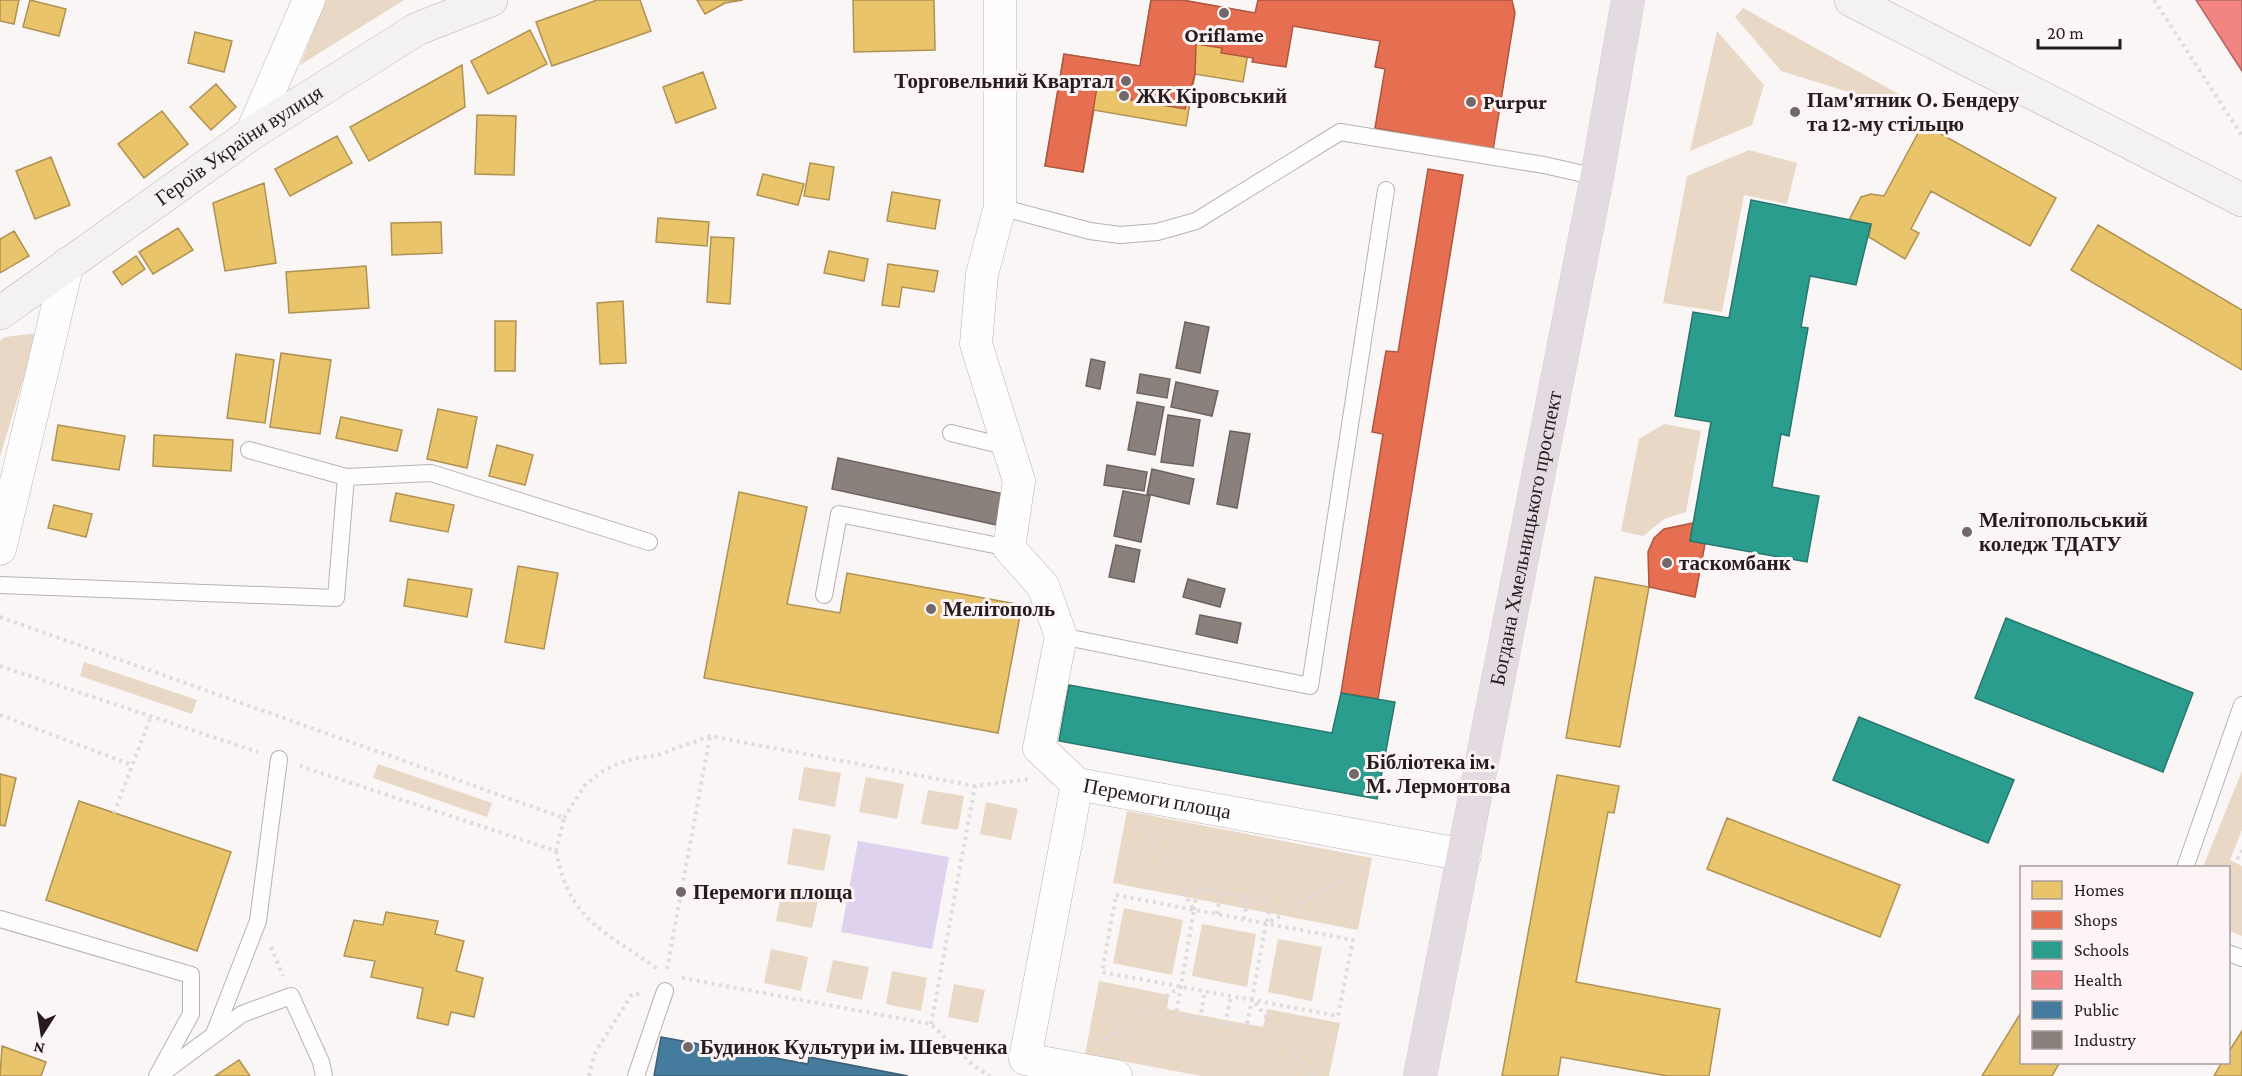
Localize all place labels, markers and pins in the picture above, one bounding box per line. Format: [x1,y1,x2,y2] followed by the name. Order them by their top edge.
[1217,6,1231,20] marker: Oriflame
[1184,23,1264,47] place label: Oriflame
[894,69,1114,93] place label: Торговельний Квартал
[1119,74,1133,88] marker: Торговельний Квартал
[1136,84,1287,108] place label: ЖК Кіровський
[1807,88,2020,136] place label: Пам'ятник О. Бендеру та 12-му стільцю
[1117,89,1131,103] marker: ЖК Кіровський
[1483,90,1547,114] place label: Purpur
[1464,95,1478,109] marker: Purpur
[1788,105,1802,119] marker: Пам'ятник О. Бендеру та 12-му стільцю
[1979,508,2148,556] place label: Мелітопольський коледж ТДАТУ
[1960,525,1974,539] marker: Мелітопольський коледж ТДАТУ
[1679,551,1792,575] place label: таскомбанк
[1660,556,1674,570] marker: таскомбанк
[943,597,1055,621] place label: Мелітополь
[924,602,938,616] marker: Мелітополь
[1366,750,1511,798] place label: Бібліотека ім. М. Лермонтова
[1347,767,1361,781] marker: Бібліотека ім. М. Лермонтова
[693,880,853,904] place label: Перемоги площа
[674,885,688,899] marker: Перемоги площа
[700,1035,1008,1059] place label: Будинок Культури ім. Шевченка
[681,1040,695,1054] marker: Будинок Культури ім. Шевченка

